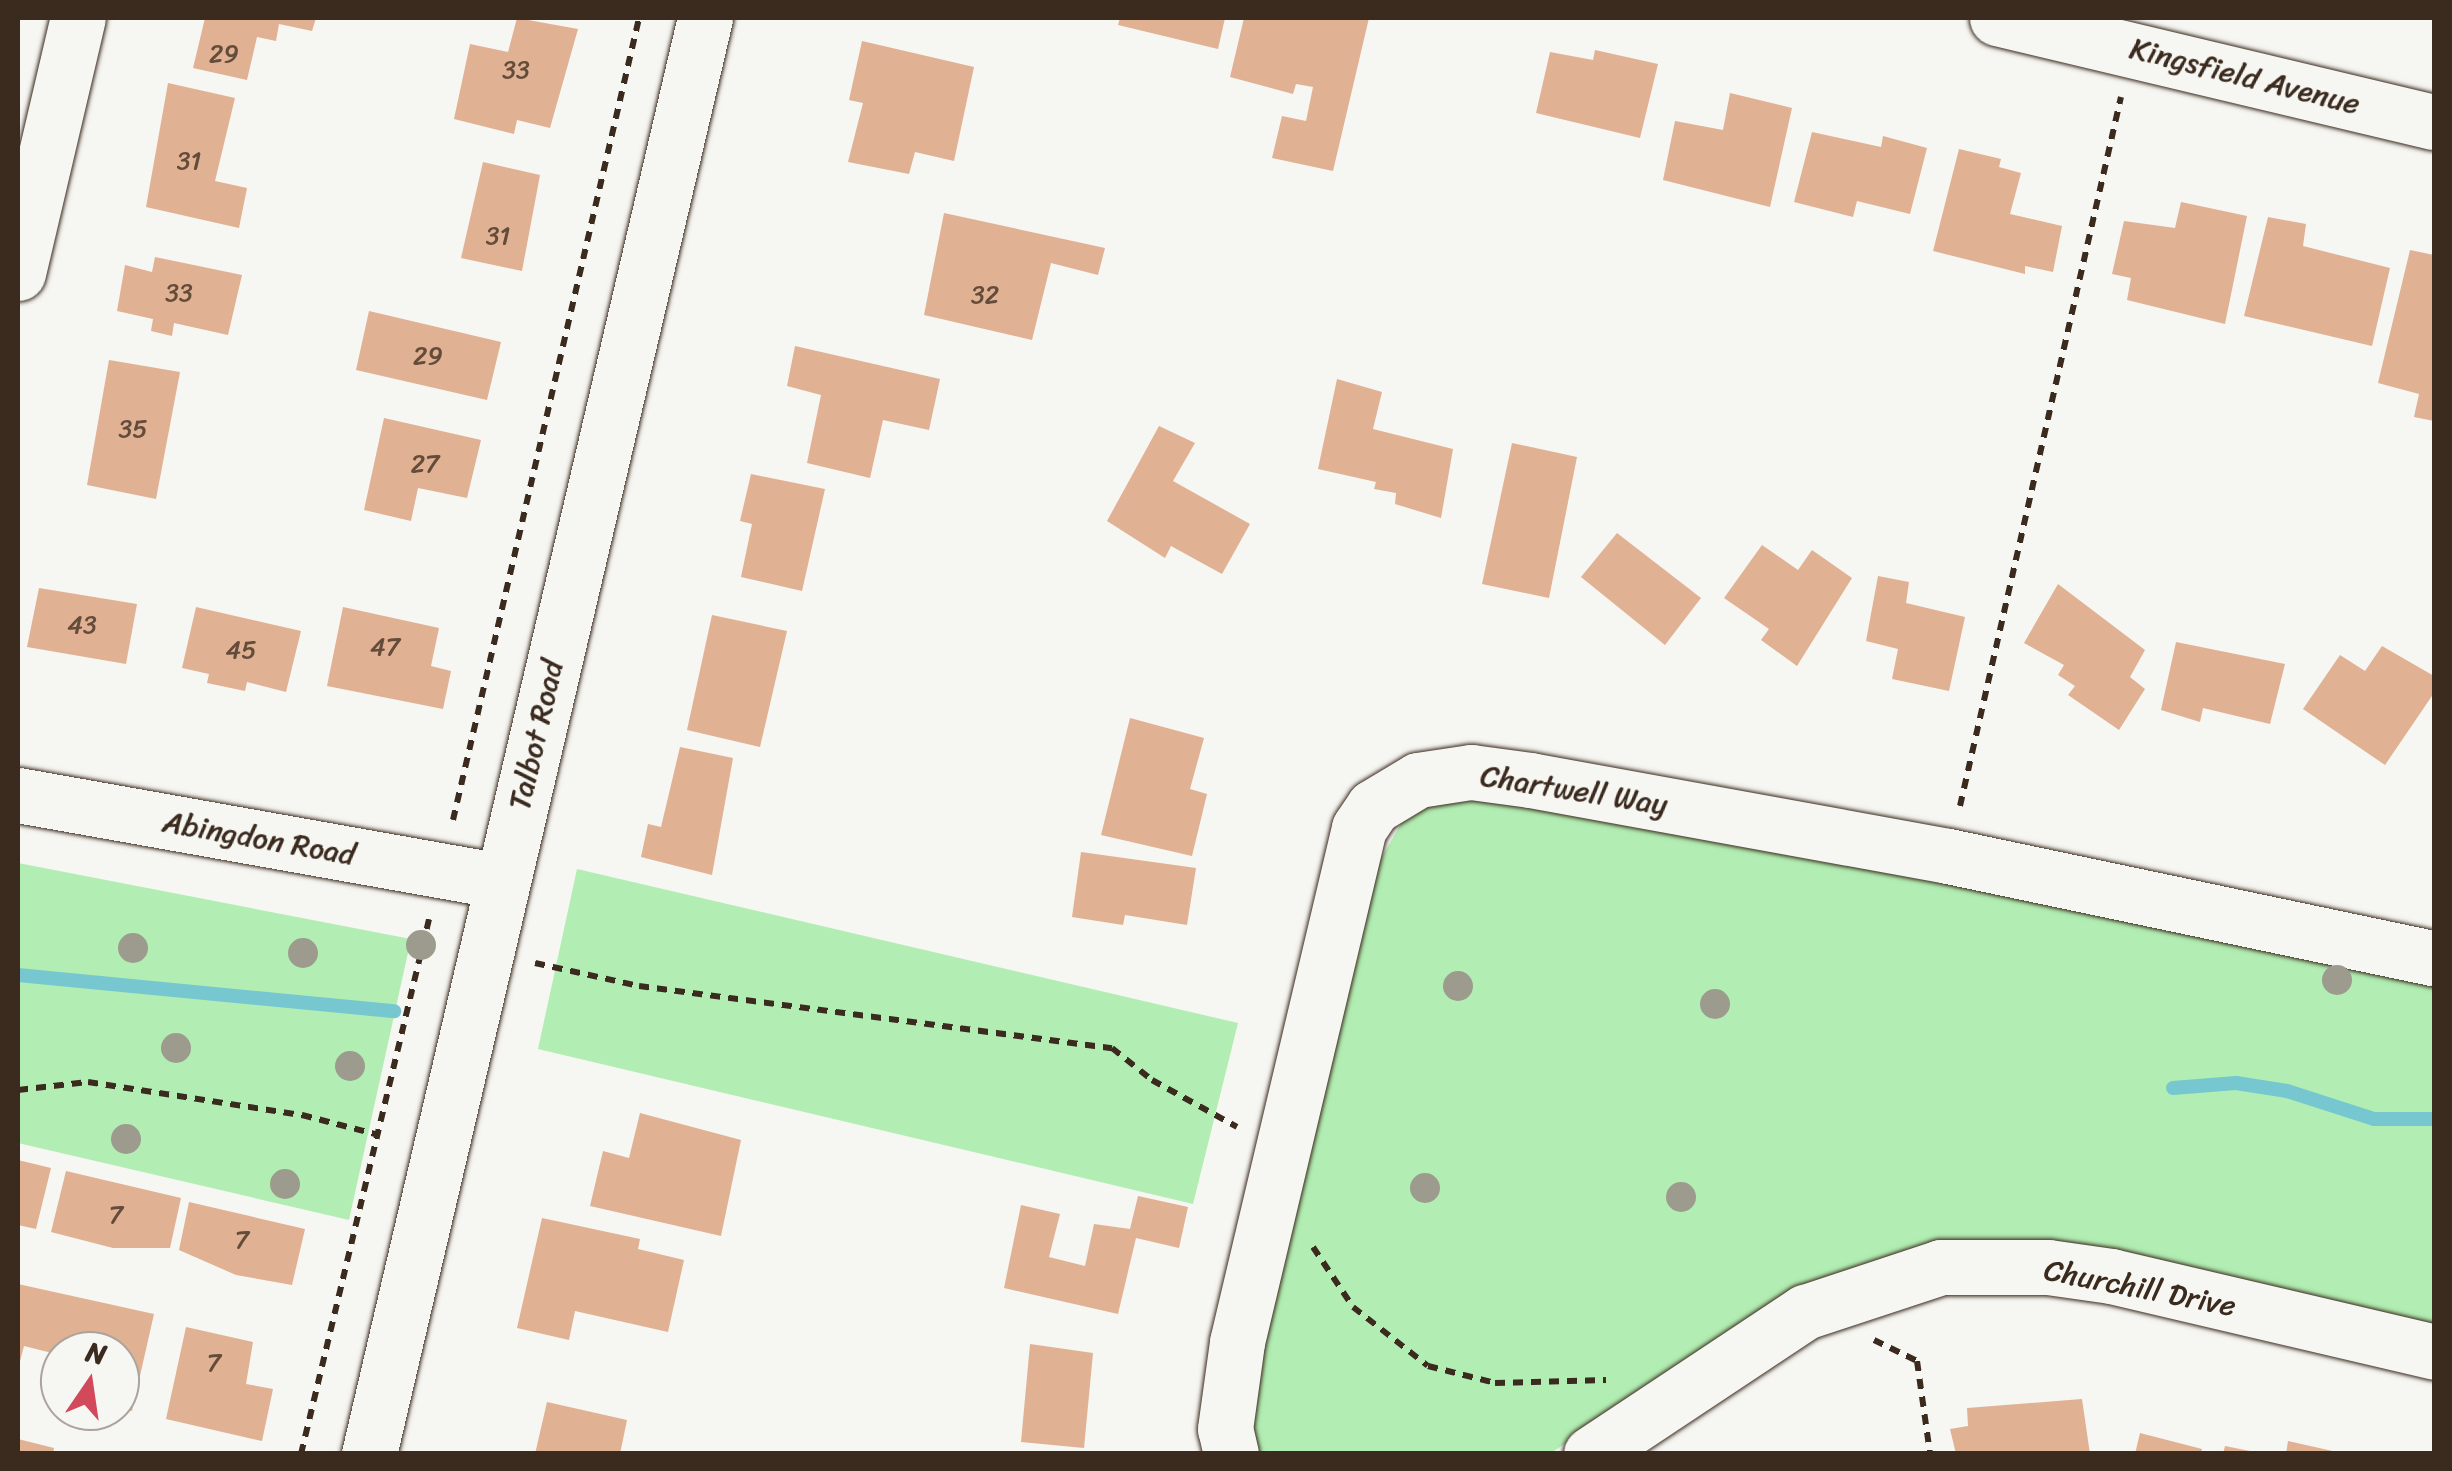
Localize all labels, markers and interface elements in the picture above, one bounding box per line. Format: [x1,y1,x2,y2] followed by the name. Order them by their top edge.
[2126,30,2364,122] street label: Kingsfield Avenue
[209,39,239,69] house number: 29
[502,55,530,85] house number: 33
[177,146,201,176] house number: 31
[486,221,510,251] house number: 31
[165,278,193,308] house number: 33
[971,280,999,310] house number: 32
[413,341,443,371] house number: 29
[119,414,147,444] house number: 35
[411,449,439,479] house number: 27
[67,610,97,640] house number: 43
[370,632,400,662] house number: 47
[226,635,256,665] house number: 45
[501,656,571,814] street label: Talbot Road
[1478,757,1670,823] street label: Chartwell Way
[160,803,358,873] street label: Abingdon Road
[109,1200,123,1230] house number: 7
[235,1225,249,1255] house number: 7
[2041,1252,2239,1324] street label: Churchill Drive
[81,1327,111,1379] text: N
[40,1331,140,1431] north arrow
[207,1348,221,1378] house number: 7

